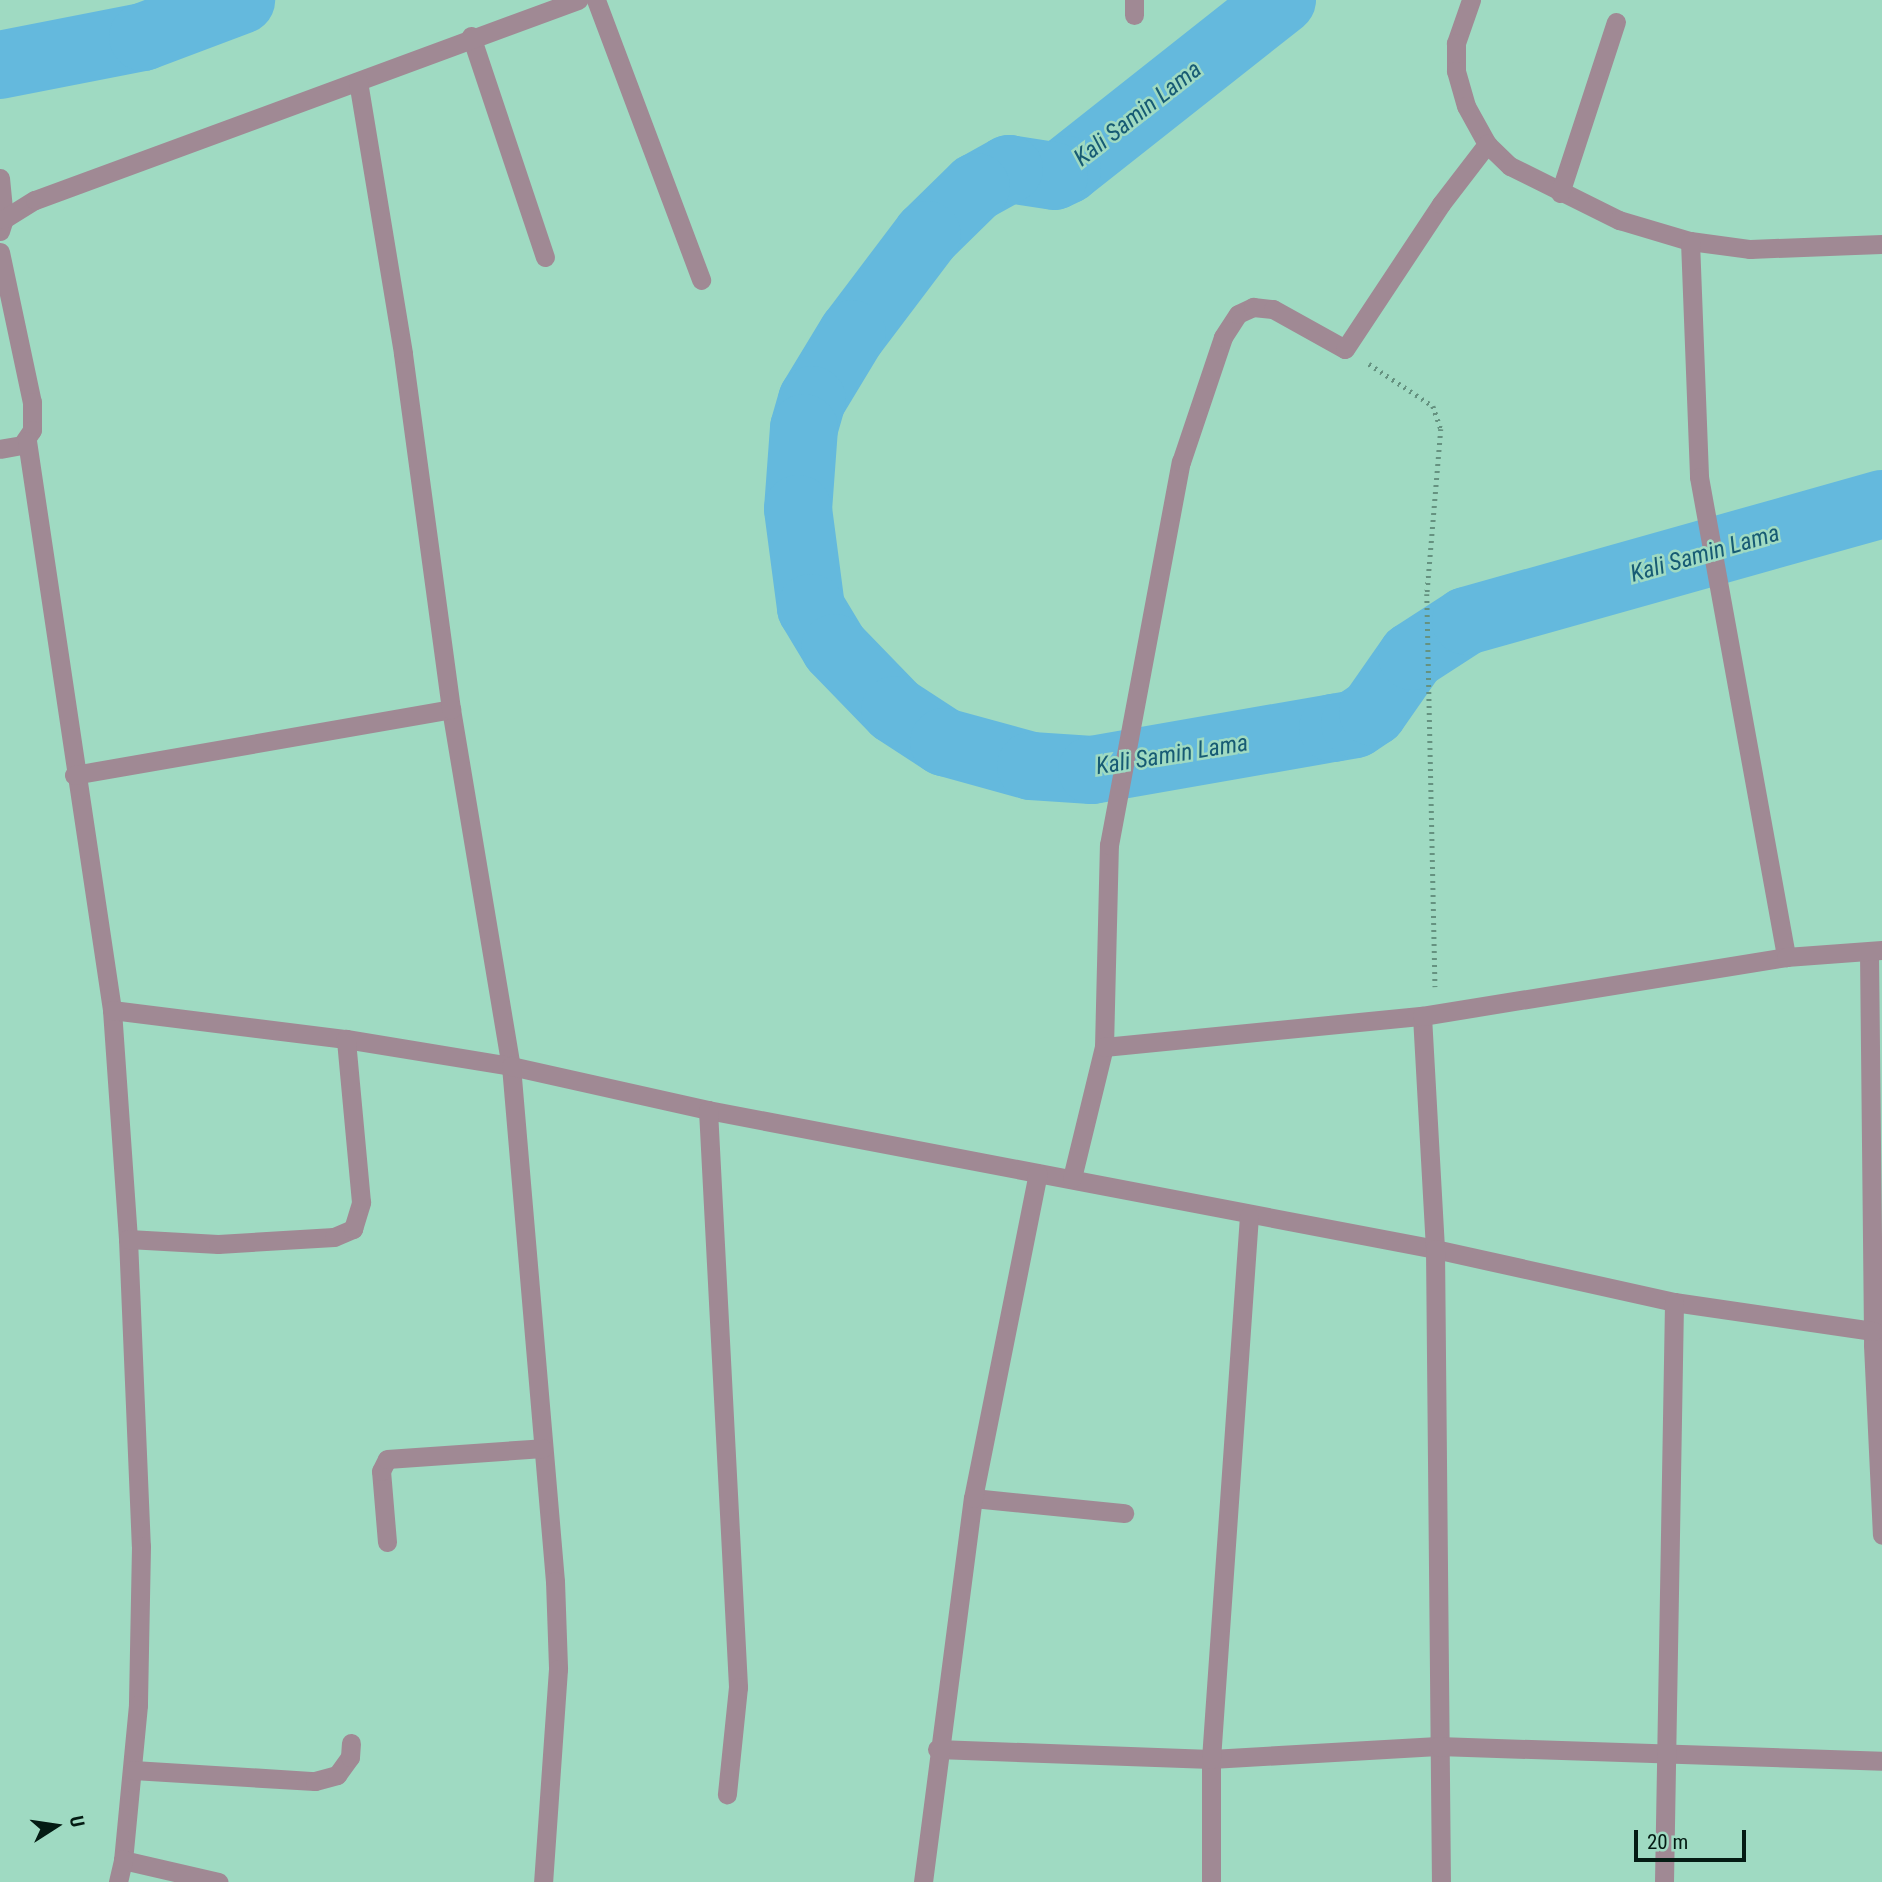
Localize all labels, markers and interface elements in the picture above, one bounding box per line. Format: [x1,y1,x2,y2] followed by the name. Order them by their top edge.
[1069,55,1207,173] water label: Kali Samin Lama
[1627,519,1783,589] water label: Kali Samin Lama
[1094,729,1250,781] water label: Kali Samin Lama
[21,1791,91,1861] north arrow
[65,1814,89,1829] text: U
[1637,1815,1749,1859] scale bar
[1647,1830,1688,1854] text: 20 m

